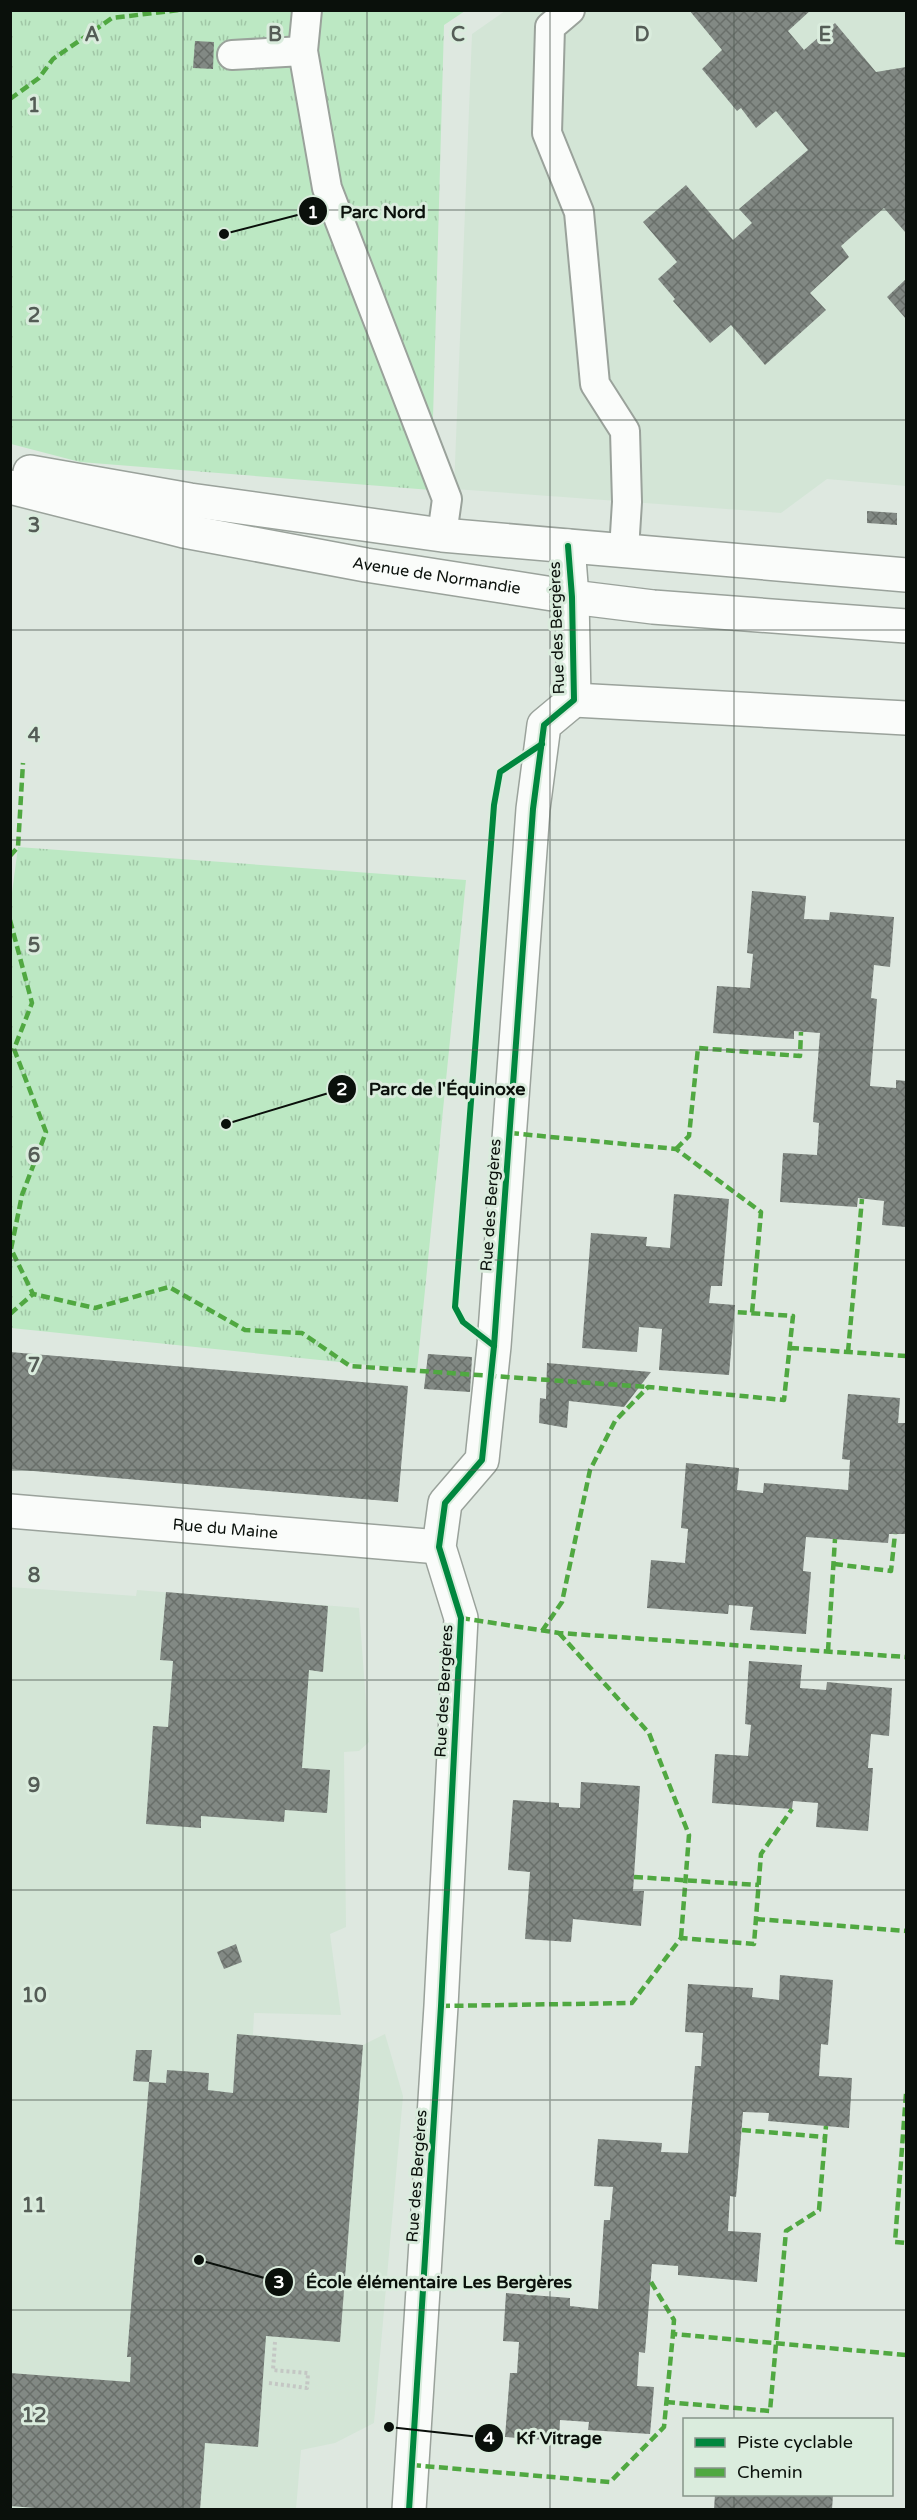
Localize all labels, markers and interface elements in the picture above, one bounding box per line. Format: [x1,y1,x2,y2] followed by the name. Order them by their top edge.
[85,23,100,47] text: A
[268,23,282,47] text: B
[451,23,465,47] text: C
[634,23,650,47] text: D
[819,23,832,47] text: E
[28,94,40,118] text: 1
[298,193,438,229] callout: Parc Nord
[307,201,319,223] text: 1
[340,201,426,223] text: Parc Nord
[28,304,40,328] text: 2
[28,514,40,538] text: 3
[351,553,522,599] street label: Avenue de Normandie
[545,561,569,695] street label: Rue des Bergères
[28,724,41,748] text: 4
[28,934,40,958] text: 5
[327,1071,537,1107] callout: Parc de l'Équinoxe
[336,1078,348,1100] text: 2
[369,1078,525,1100] text: Parc de l'Équinoxe
[476,1138,506,1272] street label: Rue des Bergères
[28,1144,40,1168] text: 6
[28,1354,40,1378] text: 7
[172,1515,279,1543] street label: Rue du Maine
[28,1564,40,1588] text: 8
[431,1624,457,1758] street label: Rue des Bergères
[28,1774,40,1798] text: 9
[21,1984,47,2008] text: 10
[402,2109,432,2243] street label: Rue des Bergères
[21,2194,47,2218] text: 11
[264,2264,584,2300] callout: École élémentaire Les Bergères
[273,2271,285,2293] text: 3
[306,2271,573,2293] text: École élémentaire Les Bergères
[21,2404,47,2428] text: 12
[683,2418,893,2496] legend
[474,2420,614,2456] callout: Kf Vitrage
[483,2427,495,2449] text: 4
[516,2427,602,2449] text: Kf Vitrage
[737,2431,853,2453] text: Piste cyclable
[737,2461,803,2483] text: Chemin

